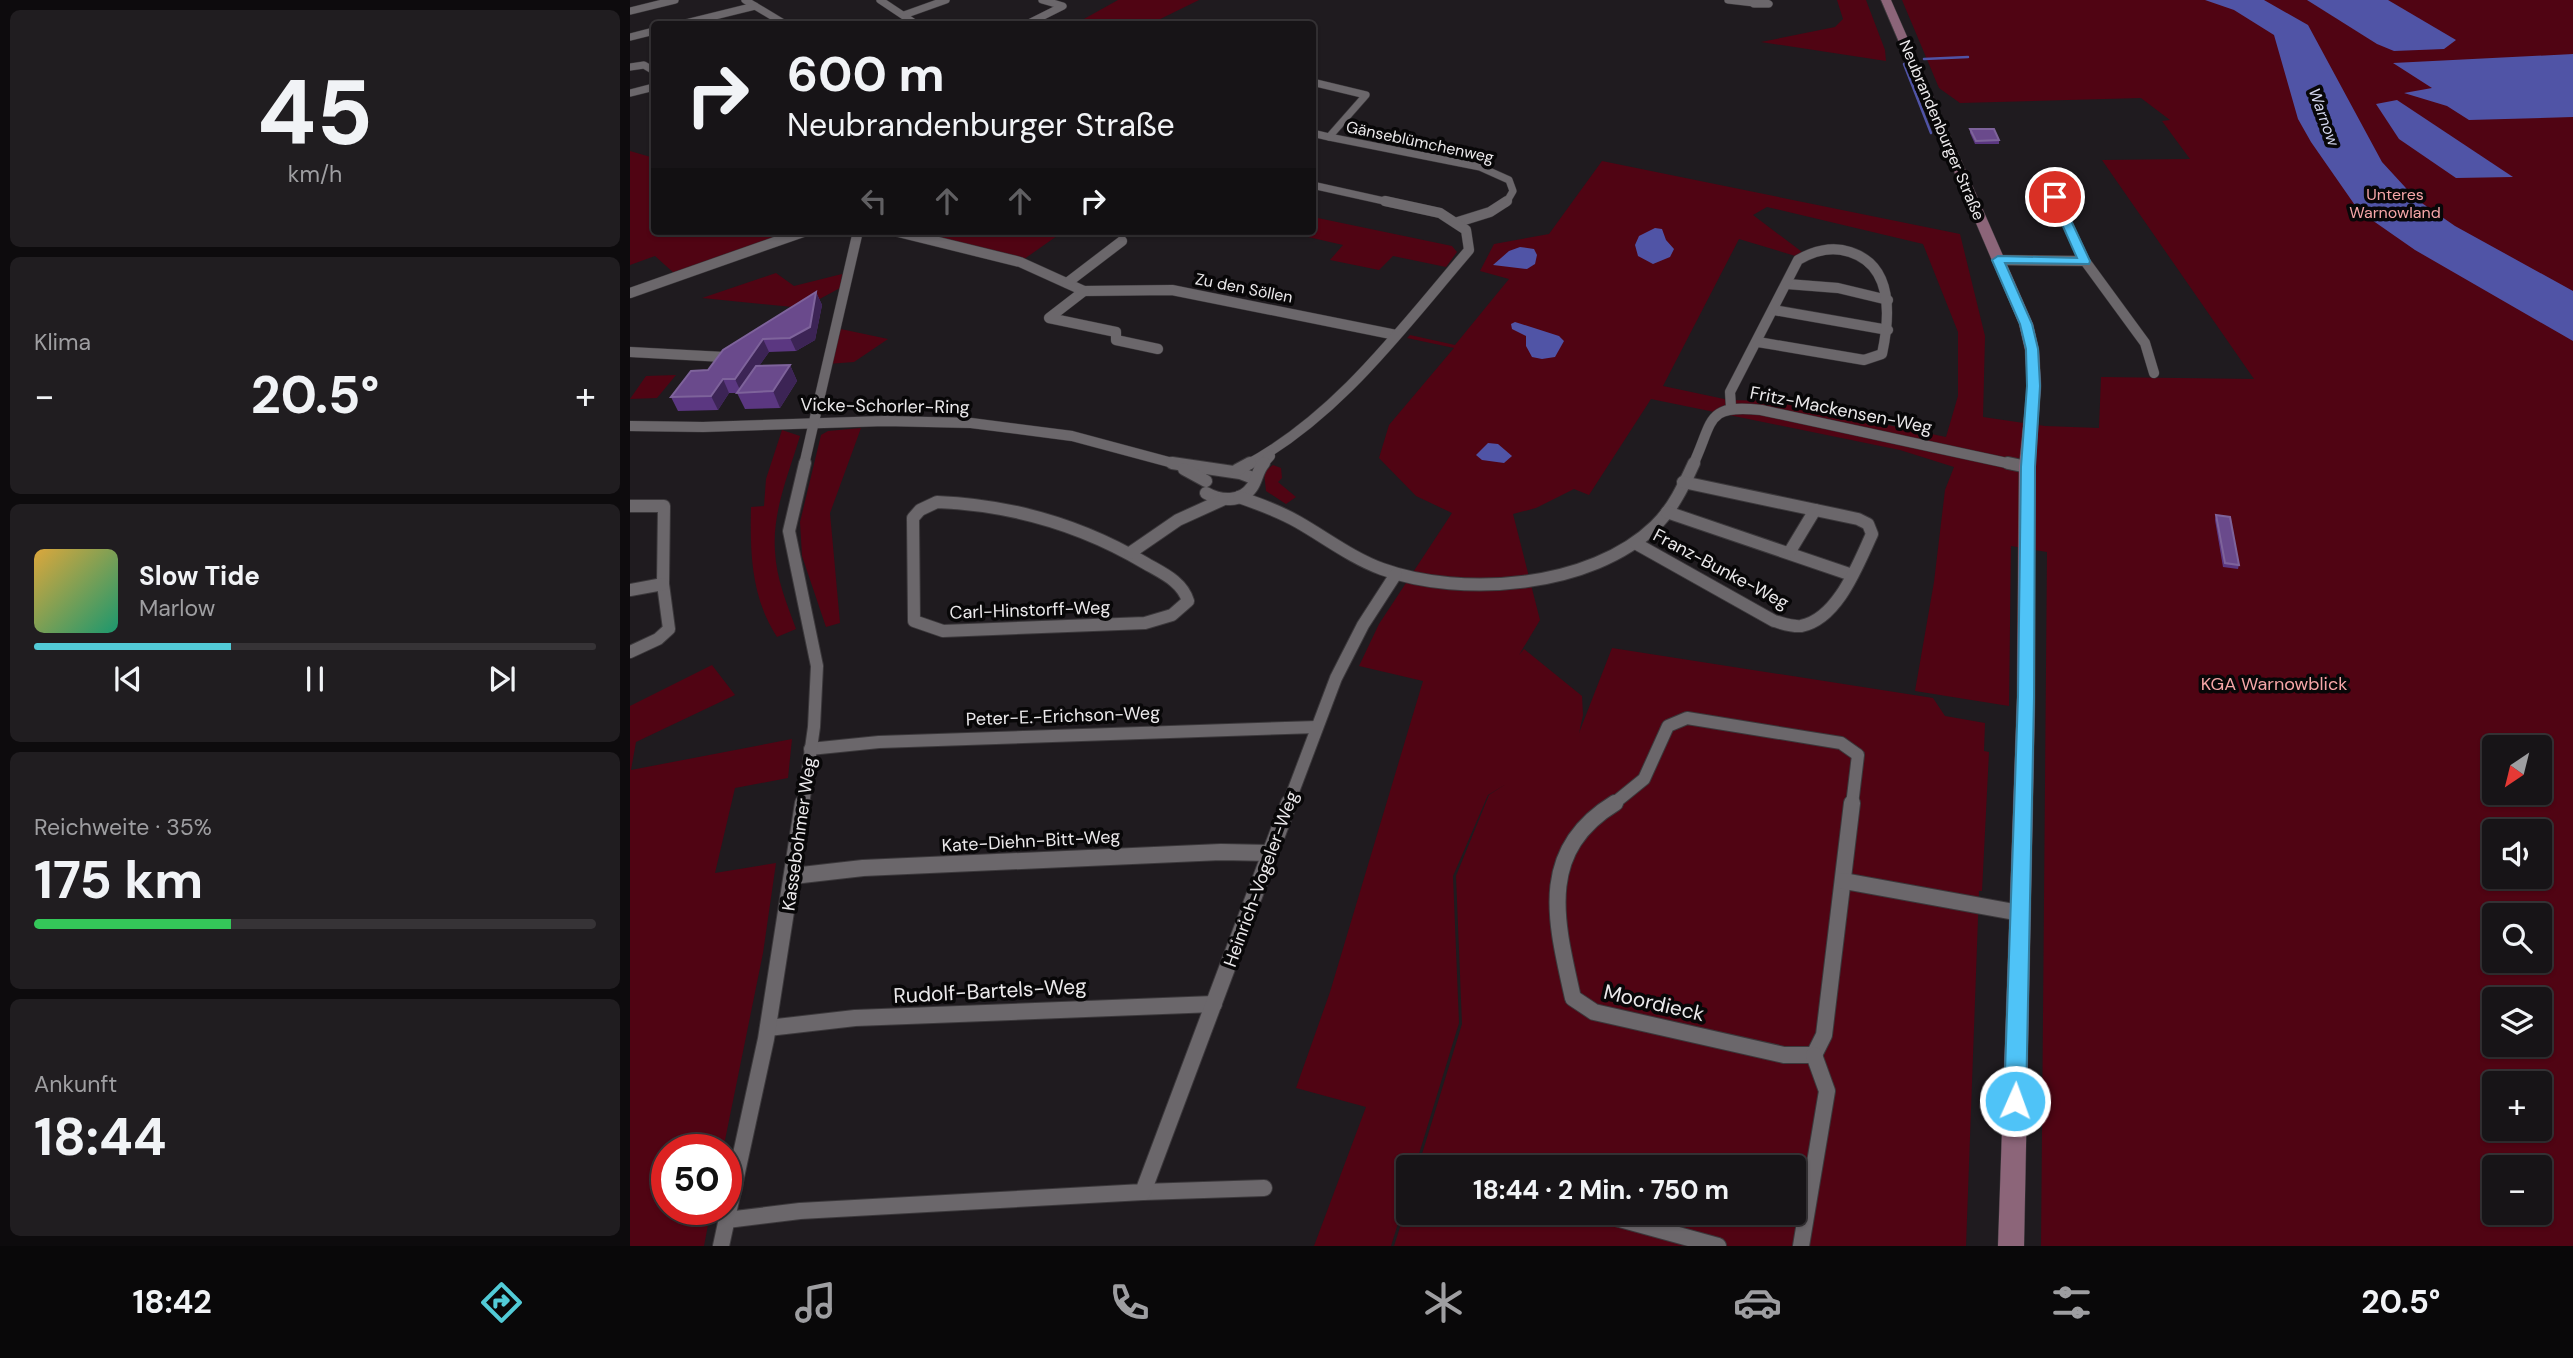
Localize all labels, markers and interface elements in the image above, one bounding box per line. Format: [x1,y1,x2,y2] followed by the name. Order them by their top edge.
[1894,37,1990,223] street label: Neubrandenburger Straße
[787,42,945,106] text: 600 m
[672,49,763,140] icon: right
[257,54,373,172] text: 45
[2304,85,2344,150] water label: Warnow
[787,104,1175,146] text: Neubrandenburger Straße
[1344,116,1496,168] street label: Gänseblümchenweg
[288,159,342,189] text: km/h
[2025,167,2085,227] pin
[2036,178,2074,216] icon: arrive
[855,182,893,220] icon: left
[928,182,966,220] icon: ahead
[1001,182,1039,220] icon: ahead
[1074,182,1112,220] icon: right
[2349,184,2441,223] park label: Unteres Warnowland
[1193,268,1295,308] street label: Zu den Söllen
[34,327,91,357] text: Klima
[251,361,379,429] text: 20.5°
[34,371,55,421] text: −
[575,371,596,421] text: +
[1748,381,1934,439] street label: Fritz-Mackensen-Weg
[800,393,970,419] street label: Vicke-Schorler-Ring
[1649,523,1793,615] street label: Franz-Bunke-Weg
[139,559,260,593] text: Slow Tide
[139,593,215,623] text: Marlow
[949,595,1111,625] street label: Carl-Hinstorff-Weg
[109,660,147,698] icon: previous
[296,660,334,698] icon: pause
[483,660,521,698] icon: next
[2201,672,2347,696] park label: KGA Warnowblick
[965,701,1161,731] street label: Peter-E.-Erichson-Weg
[2482,735,2552,805] north arrow
[2482,735,2552,1225] map controls
[776,756,822,912] street label: Kassebohmer Weg
[1218,788,1304,970] street label: Heinrich-Vogeler-Weg
[34,812,212,842] text: Reichweite · 35%
[2482,819,2552,889] button: sound
[941,824,1121,858] street label: Kate-Diehn-Bitt-Weg
[34,846,203,914] text: 175 km
[2482,903,2552,973] button: search
[893,972,1088,1010] street label: Rudolf-Bartels-Weg
[1601,978,1708,1028] street label: Moordieck
[2482,987,2552,1057] button: layers
[1978,1064,2052,1138] position arrow
[34,1069,117,1099] text: Ankunft
[2482,1071,2552,1141] button: +
[34,1103,167,1171] text: 18:44
[651,1134,742,1225] speed limit sign: 50
[2482,1155,2552,1225] button: −
[1473,1173,1729,1207] text: 18:44 · 2 Min. · 750 m
[477,1278,526,1327] icon: directions
[791,1278,840,1327] icon: music
[1105,1278,1154,1327] icon: phone
[1419,1278,1468,1327] icon: climate
[1733,1278,1782,1327] icon: car
[2047,1278,2096,1327] icon: filters
[133,1281,212,1323] text: 18:42
[2361,1281,2440,1323] text: 20.5°

